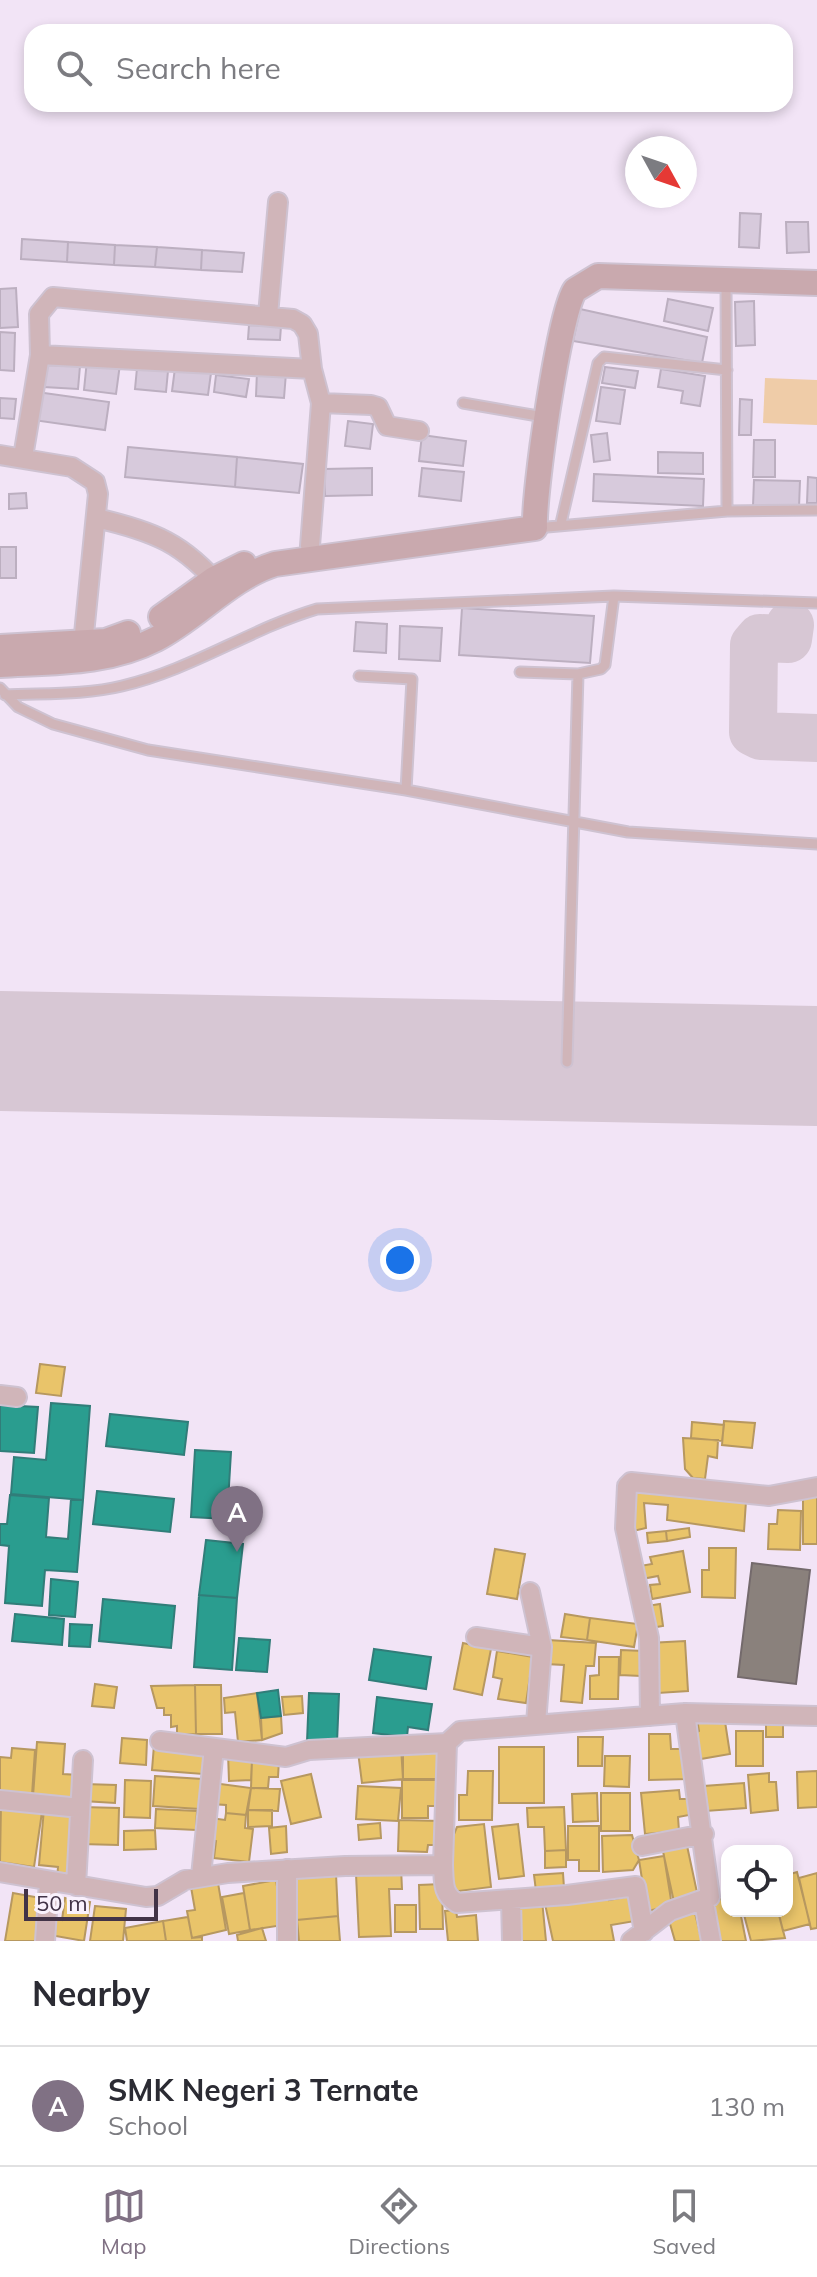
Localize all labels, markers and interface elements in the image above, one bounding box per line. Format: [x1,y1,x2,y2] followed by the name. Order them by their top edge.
[24,24,793,112] search box
[52,46,96,90] icon: search
[116,49,281,87] text: Search here
[625,136,697,208] north arrow
[380,1240,420,1280] your location
[211,1486,263,1552] pin: A
[721,1845,793,1917] map controls
[721,1845,793,1917] button: locate
[24,1885,158,1921] scale bar
[36,1889,87,1917] text: 50 m
[32,1972,150,2015] text: Nearby
[108,2071,419,2109] text: SMK Negeri 3 Ternate
[48,2090,68,2123] text: A
[709,2090,785,2123] text: 130 m
[108,2109,188,2142] text: School
[101,2184,146,2260] tab: Map
[349,2184,450,2260] tab: Directions
[652,2184,716,2260] tab: Saved

